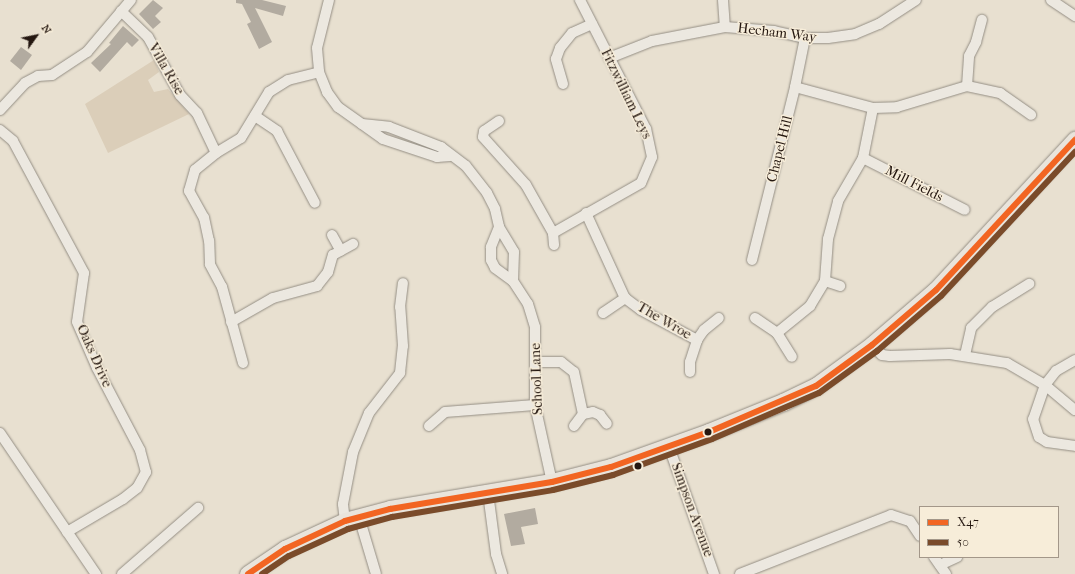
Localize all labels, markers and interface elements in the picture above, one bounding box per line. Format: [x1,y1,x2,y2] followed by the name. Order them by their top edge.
[16,16,56,56] north arrow
[737,20,817,46] street label: Hecham Way
[39,22,54,36] text: N
[145,40,187,98] street label: Villa Rise
[597,46,655,142] street label: Fitzwilliam Leys
[764,114,796,184] street label: Chapel Hill
[882,162,946,206] street label: Mill Fields
[634,299,694,343] street label: The Wroe
[73,322,115,390] street label: Oaks Drive
[527,343,547,415] street label: School Lane
[703,427,713,437] unlabelled marker
[633,461,643,471] unlabelled marker
[667,461,717,559] street label: Simpson Avenue
[919,506,1059,558] legend
[957,515,979,529] text: X47
[957,535,969,549] text: 50

